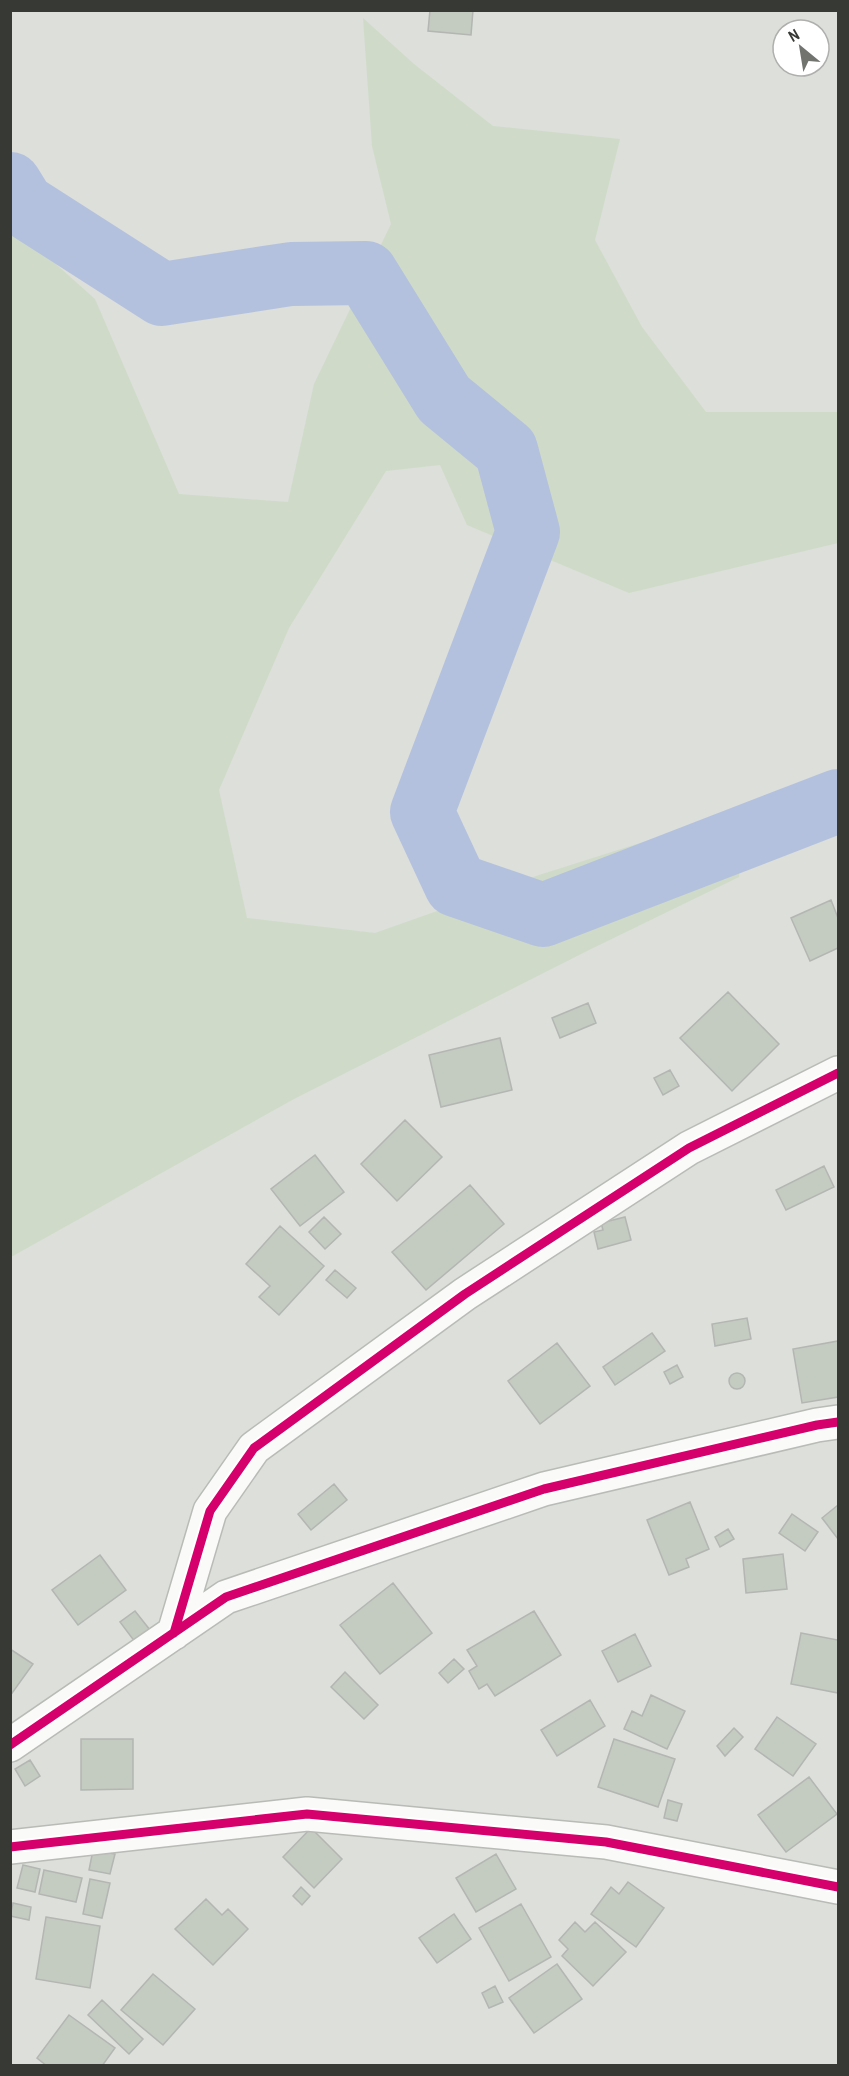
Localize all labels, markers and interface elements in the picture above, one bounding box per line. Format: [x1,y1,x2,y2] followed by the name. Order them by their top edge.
[771,18,831,78] north arrow
[784,23,803,47] text: N

